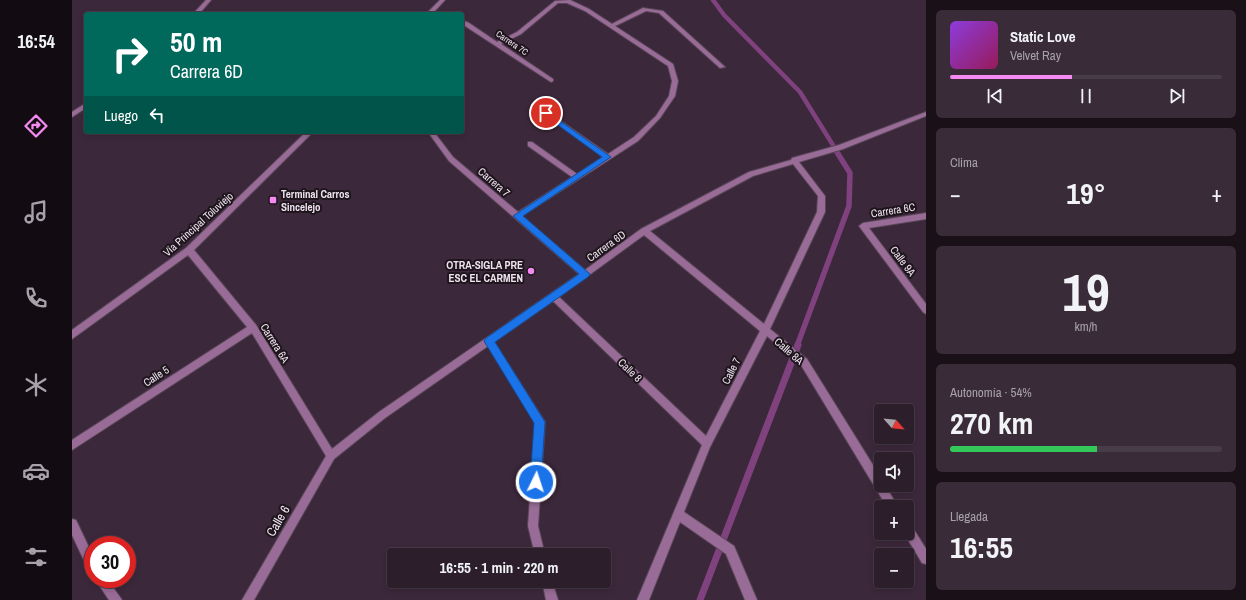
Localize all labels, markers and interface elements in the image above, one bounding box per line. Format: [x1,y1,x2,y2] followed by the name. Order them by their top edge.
[170,23,222,61] text: 50 m
[1010,26,1076,47] text: Static Love
[104,28,156,80] icon: right
[494,28,530,58] street label: Carrera 7C
[17,29,55,54] text: 16:54
[1010,47,1061,64] text: Velvet Ray
[170,59,243,84] text: Carrera 6D
[984,85,1006,107] icon: previous
[1075,85,1097,107] icon: pause
[1166,85,1188,107] icon: next
[529,96,563,130] pin
[535,102,557,124] icon: arrive
[146,104,168,126] icon: left
[104,105,138,126] text: Luego
[22,112,50,140] icon: directions
[950,154,978,171] text: Clima
[475,164,513,200] street label: Carrera 7
[1066,173,1106,213] text: 19°
[950,179,961,209] text: −
[1211,179,1222,209] text: +
[281,187,350,214] place label: Terminal Carros Sincelejo
[160,189,236,259] street label: Vía Principal Toluviejo
[268,195,278,205] marker: Terminal Carros Sincelejo
[22,198,50,226] icon: music
[870,200,917,220] street label: Carrera 6C
[584,227,628,265] street label: Carrera 6D
[887,243,919,280] street label: Calle 9A
[1062,257,1110,327] text: 19
[446,258,523,285] place label: OTRA-SIGLA PRE ESC EL CARMEN
[526,266,536,276] marker: OTRA-SIGLA PRE ESC EL CARMEN
[22,284,50,312] icon: phone
[1074,318,1098,335] text: km/h
[257,321,293,366] street label: Carrera 6A
[772,335,807,368] street label: Calle 8A
[615,355,645,385] street label: Calle 8
[718,355,744,387] street label: Calle 7
[140,362,172,390] street label: Calle 5
[22,371,50,399] icon: climate
[950,384,1032,401] text: Autonomía · 54%
[950,403,1033,443] text: 270 km
[874,404,914,444] north arrow
[874,404,914,588] map controls
[874,452,914,492] button: sound
[22,457,50,485] icon: car
[515,461,557,503] position arrow
[874,500,914,540] button: +
[262,502,294,540] street label: Calle 6
[950,508,988,525] text: Llegada
[950,527,1013,567] text: 16:55
[84,536,136,588] speed limit sign: 30
[22,543,50,571] icon: filters
[874,548,914,588] button: −
[440,557,558,578] text: 16:55 · 1 min · 220 m

